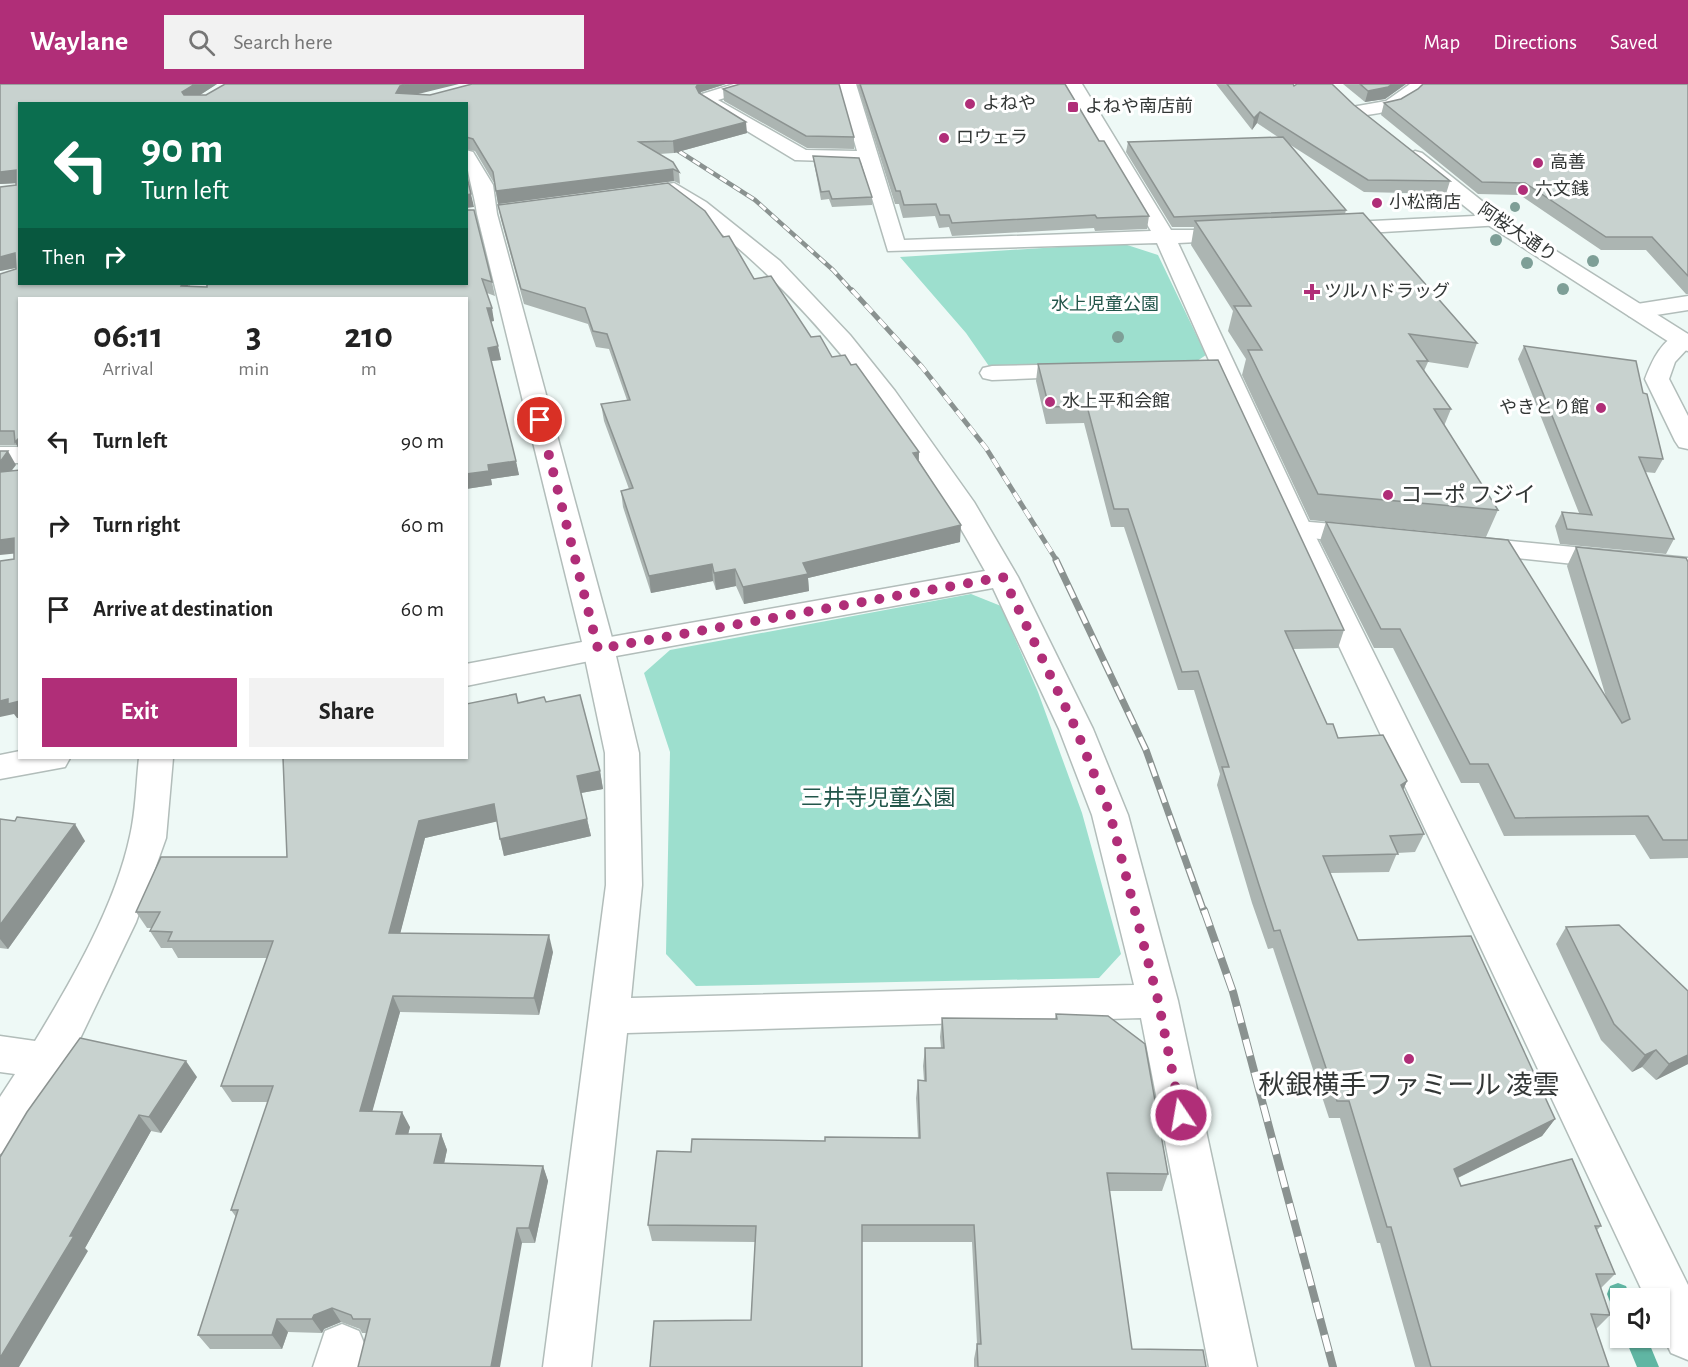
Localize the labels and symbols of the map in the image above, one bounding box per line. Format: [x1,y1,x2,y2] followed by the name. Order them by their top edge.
[982,94,1036,113] place label: よねや
[1085,96,1193,116] place label: よねや南店前
[963,97,977,111] marker: よねや
[1066,100,1080,114] marker: よねや南店前
[956,129,1028,147] place label: ロウェラ
[937,131,951,145] marker: ロウェラ
[1550,152,1586,172] place label: 高善
[1531,156,1545,170] marker: 高善
[1535,179,1589,199] place label: 六文銭
[1516,183,1530,197] marker: 六文銭
[1389,193,1461,212] place label: 小松商店
[1370,196,1384,210] marker: 小松商店
[1475,200,1560,266] street label: 阿桜大通り
[1324,281,1450,301] place label: ツルハドラッグ
[1305,285,1319,299] marker: ツルハドラッグ
[1051,295,1159,314] park label: 水上児童公園
[1062,391,1170,411] place label: 水上平和会館
[514,394,565,445] pin
[1043,395,1057,409] marker: 水上平和会館
[1499,398,1589,417] place label: やきとり館
[1594,401,1608,415] marker: やきとり館
[1400,483,1536,506] place label: コーポ フジイ
[1381,488,1395,502] marker: コーポ フジイ
[801,786,955,809] park label: 三井寺児童公園
[1402,1052,1416,1066] marker: 秋銀横手ファミール 凌雲
[1258,1071,1560,1099] place label: 秋銀横手ファミール 凌雲
[1149,1083,1213,1147] position arrow

